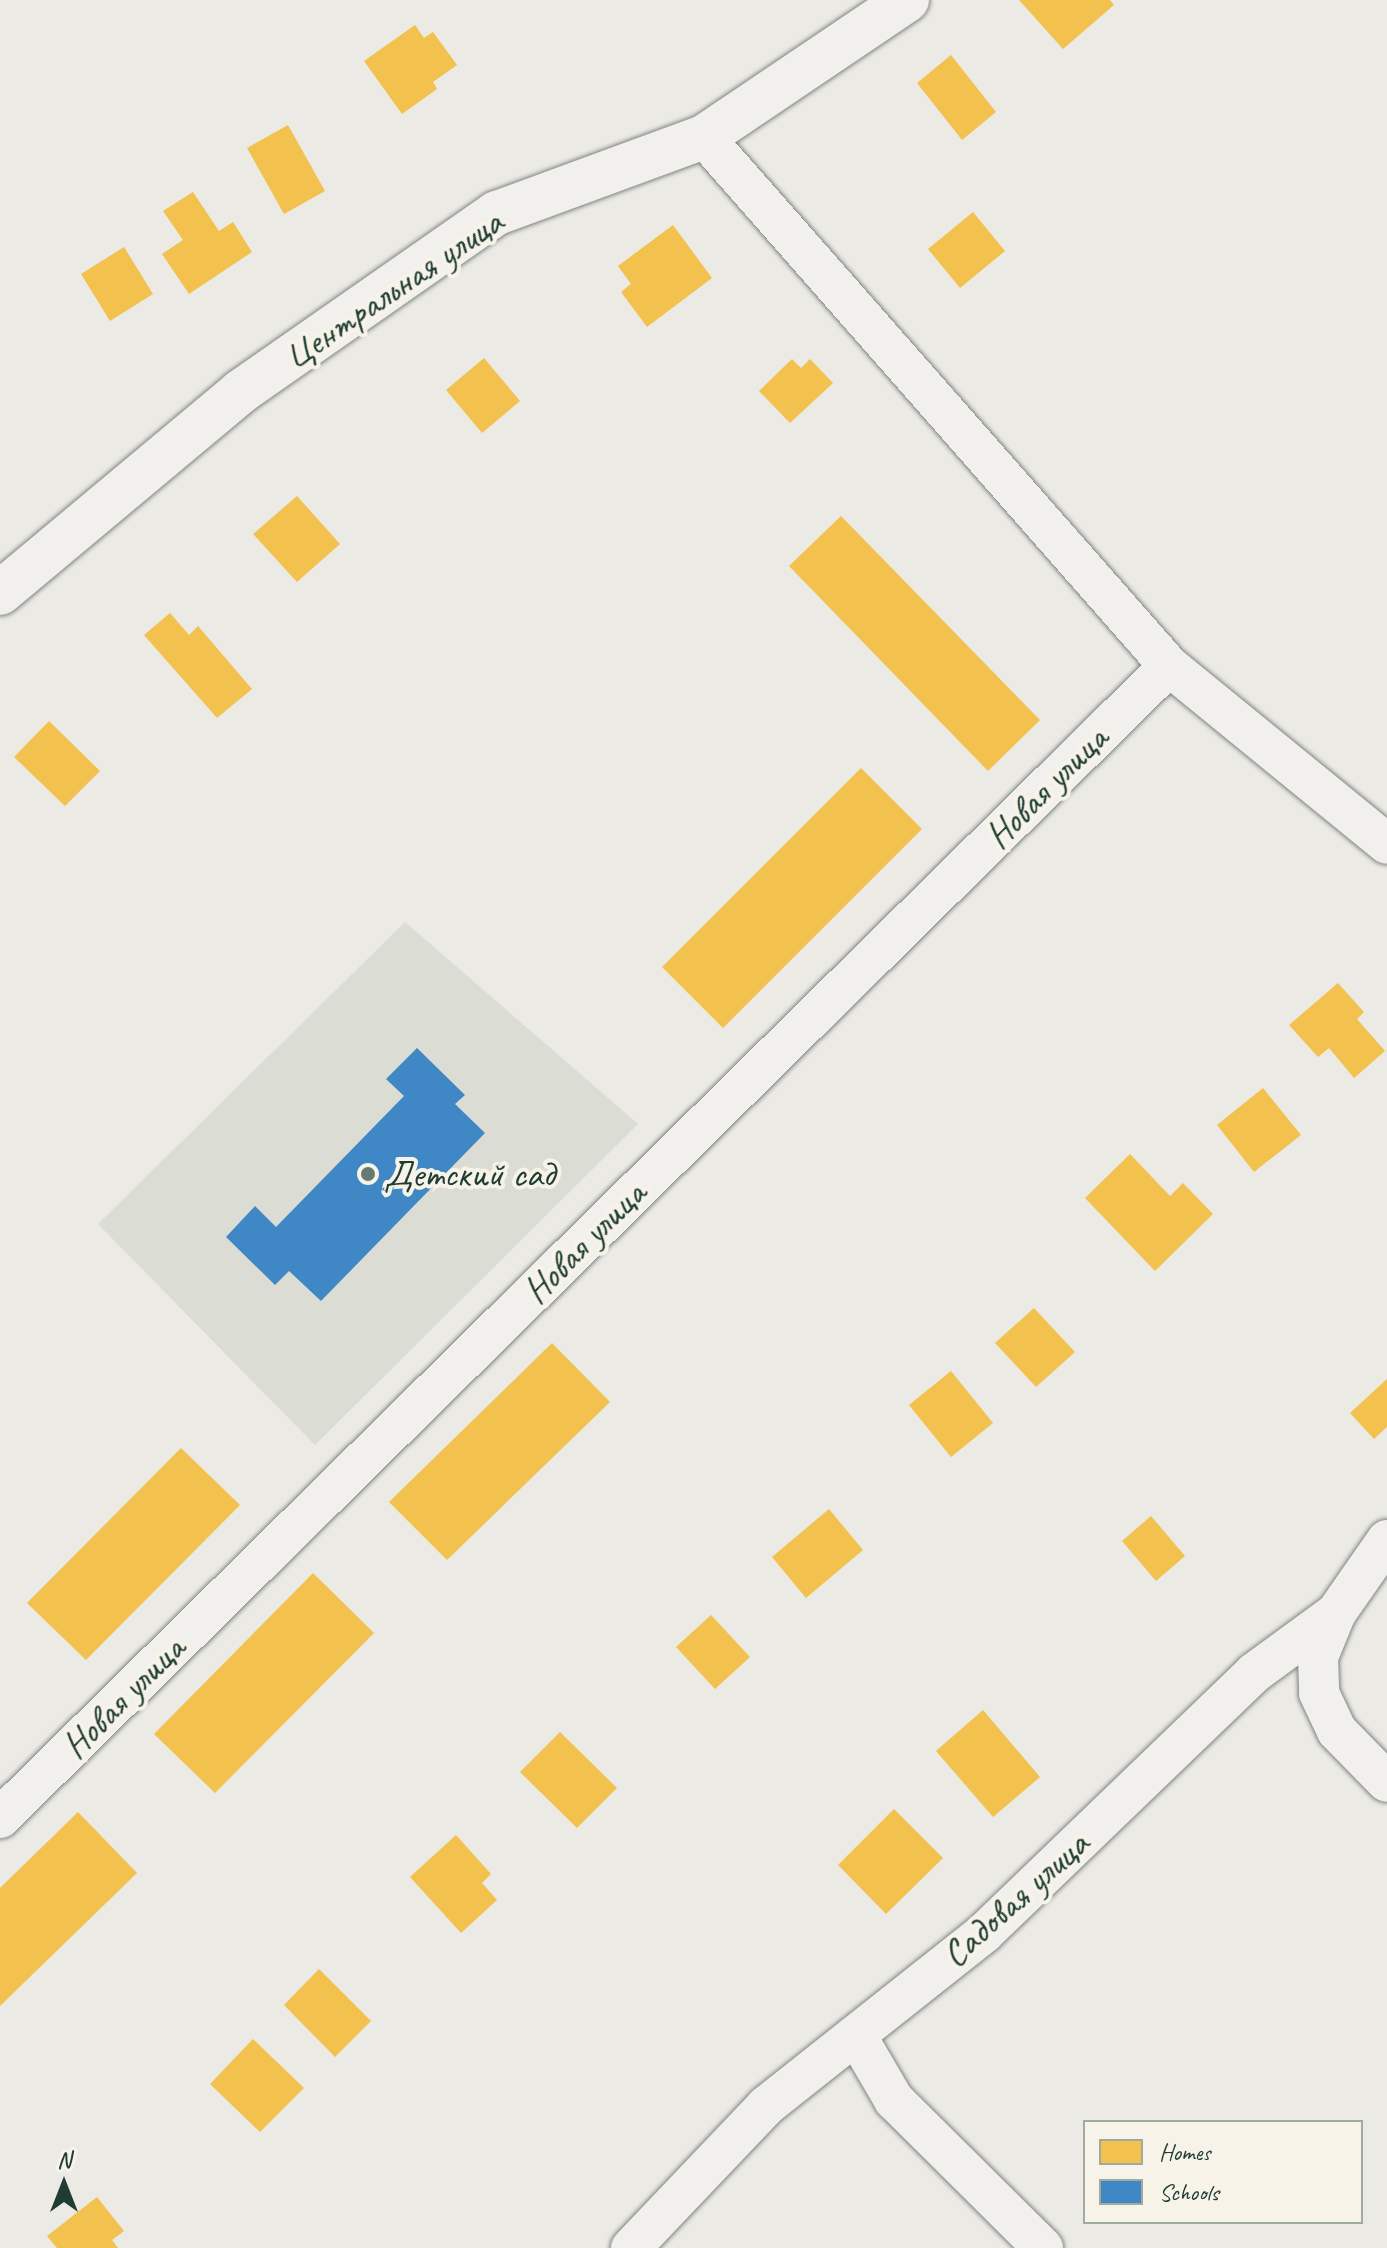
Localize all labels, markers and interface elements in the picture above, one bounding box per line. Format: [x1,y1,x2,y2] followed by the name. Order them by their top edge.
[274,198,512,380] street label: Центральная улица
[974,715,1118,859] street label: Новая улица
[384,1151,554,1197] place label: Детский сад
[359,1165,377,1183] marker: Детский сад
[512,1170,656,1314] street label: Новая улица
[51,1625,195,1769] street label: Новая улица
[931,1820,1099,1978] street label: Садовая улица
[1083,2120,1363,2224] legend
[1159,2137,1210,2167] text: Homes
[24,2144,104,2224] north arrow
[57,2146,71,2174] text: N
[1159,2177,1219,2207] text: Schools

